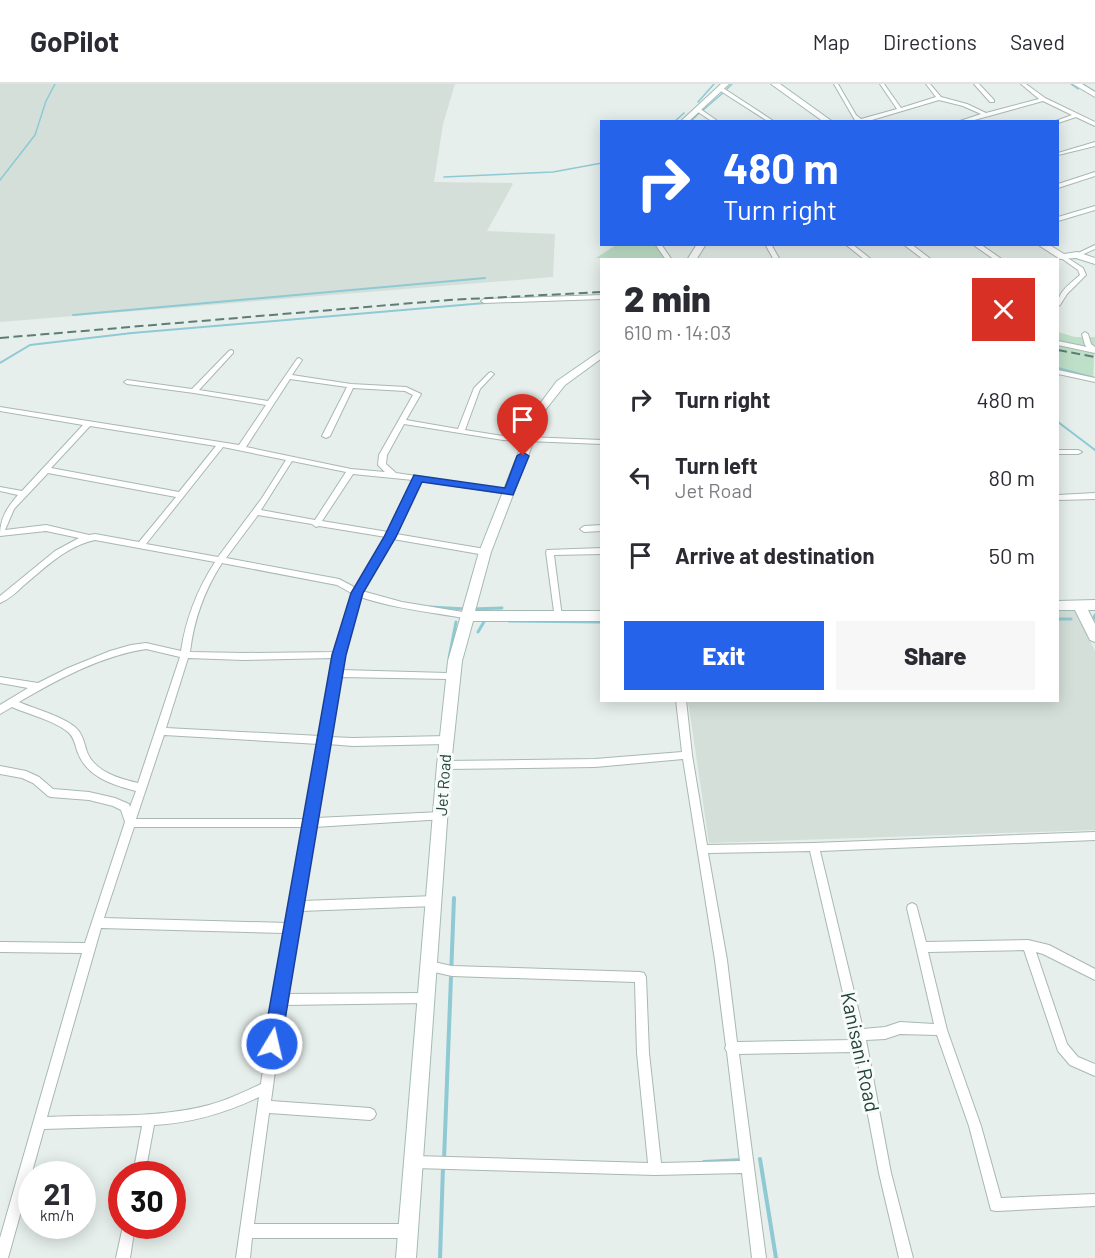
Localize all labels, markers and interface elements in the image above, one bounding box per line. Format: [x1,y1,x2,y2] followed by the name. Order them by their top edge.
[30,24,119,58] text: GoPilot
[813,29,850,54] text: Map
[883,29,977,54] text: Directions
[1010,29,1065,54] text: Saved
[723,142,839,192] text: 480 m
[624,144,702,222] icon: right
[723,193,837,225] text: Turn right
[624,276,711,319] text: 2 min
[972,278,1035,341] button: close
[624,320,731,344] text: 610 m · 14:03
[624,383,657,416] icon: right
[675,386,770,412] text: Turn right
[976,386,1035,412] text: 480 m
[497,394,548,456] pin
[506,403,539,436] icon: arrive
[675,452,758,478] text: Turn left
[624,461,657,494] icon: left
[989,464,1035,490] text: 80 m
[675,478,753,502] text: Jet Road
[624,539,657,572] icon: arrive
[675,542,874,568] text: Arrive at destination
[989,542,1035,568] text: 50 m
[624,621,824,690] button: Exit
[836,621,1035,690] button: Share
[431,753,454,817] street label: Jet Road
[837,990,885,1114] street label: Kanisani Road
[240,1012,304,1076] position arrow
[108,1161,186,1239] speed limit sign: 30
[43,1175,71,1211] text: 21
[40,1206,74,1224] text: km/h

